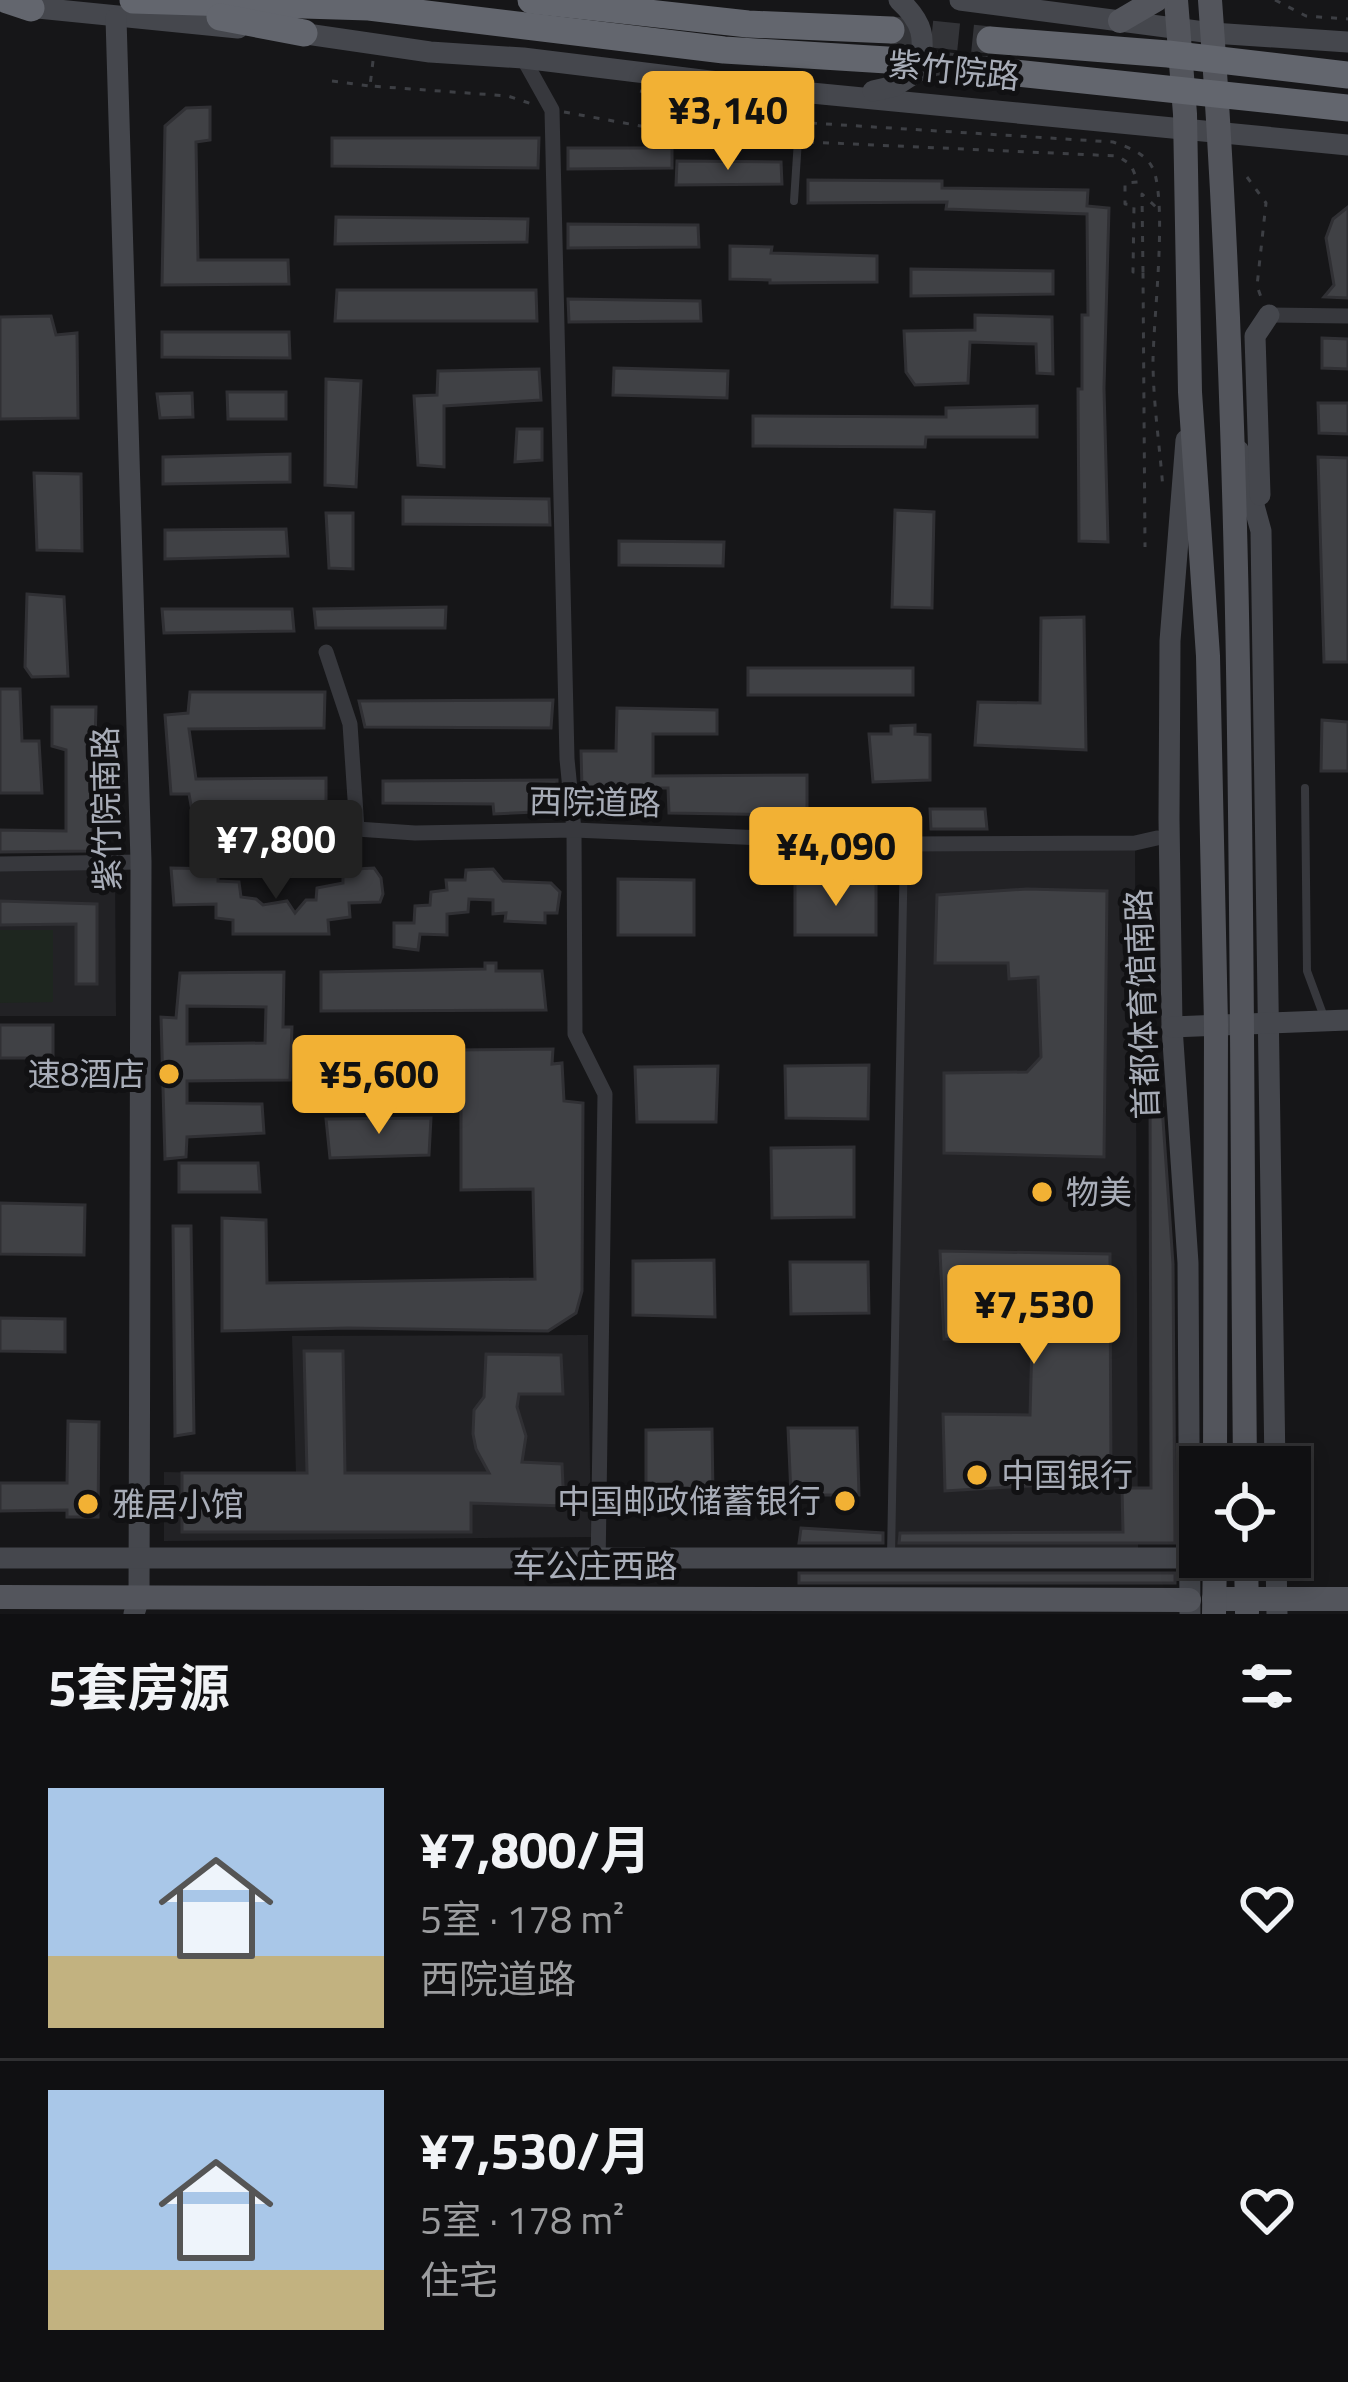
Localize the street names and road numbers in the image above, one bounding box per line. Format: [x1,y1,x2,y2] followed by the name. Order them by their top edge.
[886,38,1022,102] street label: 紫竹院路
[80,726,132,892] street label: 紫竹院南路
[529,776,661,828] street label: 西院道路
[1113,888,1171,1120] street label: 首都体育馆南路
[513,1541,678,1591] street label: 车公庄西路

